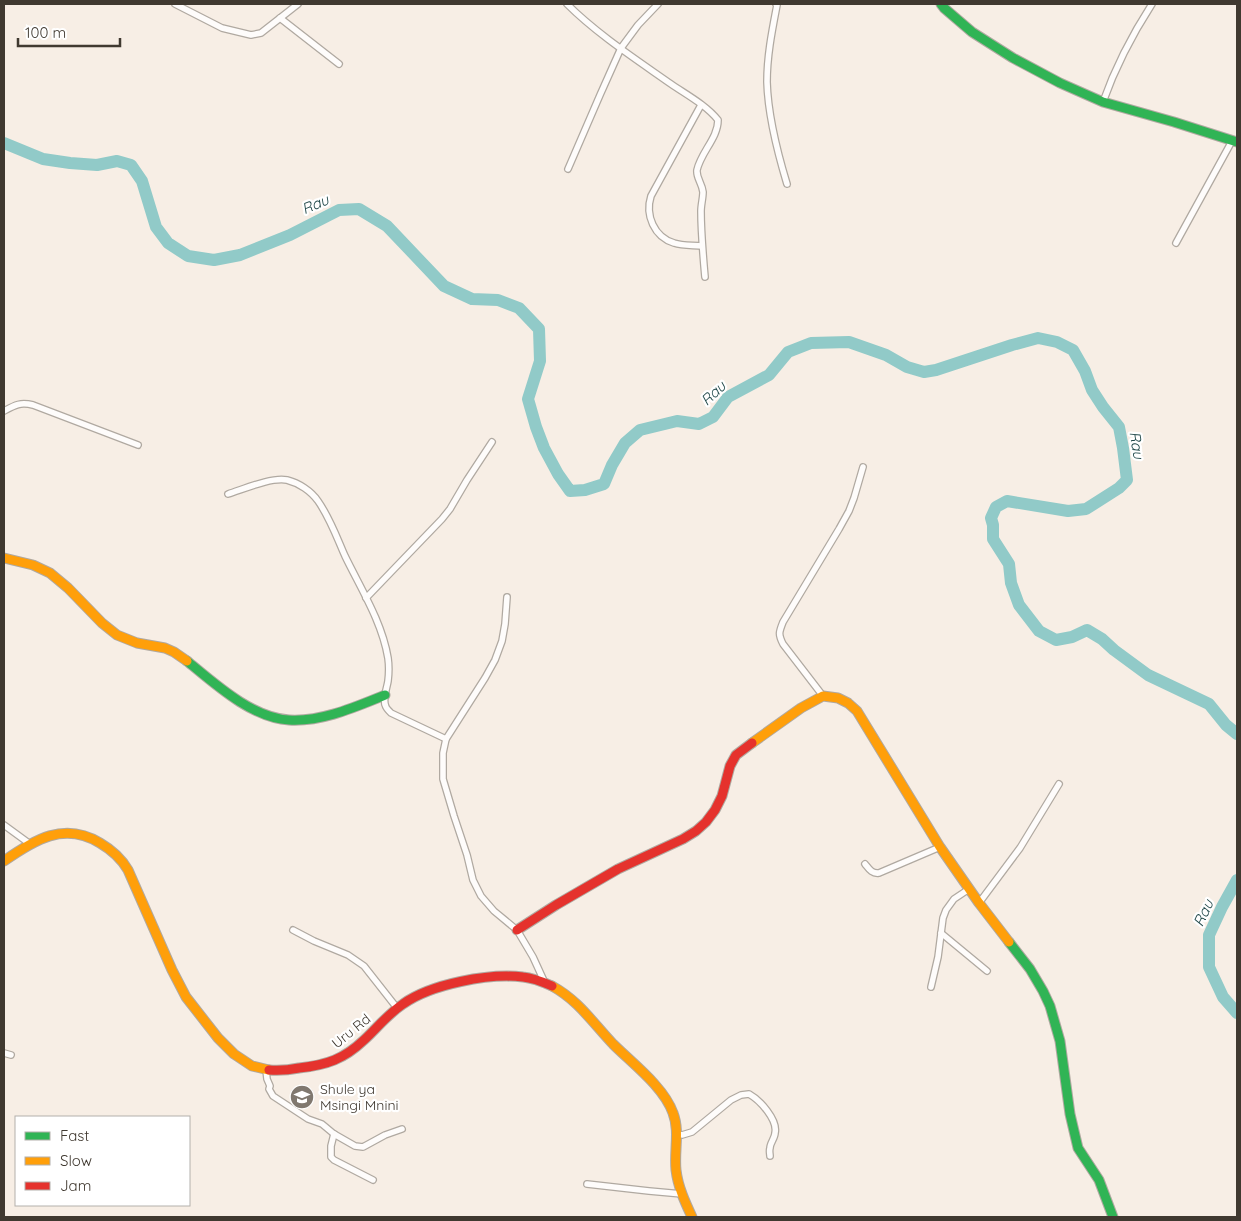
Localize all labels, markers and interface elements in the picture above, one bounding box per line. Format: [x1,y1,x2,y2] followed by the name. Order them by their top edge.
[18,15,120,47] scale bar
[25,23,66,42] text: 100 m
[299,189,333,218] water label: Rau
[696,376,731,409] water label: Rau
[1125,430,1149,462] water label: Rau
[1189,895,1218,930] water label: Rau
[328,1010,374,1052] street label: Uru Rd
[320,1080,399,1114] place label: Shule ya Msingi Mnini
[289,1084,315,1110] school or university icon: Shule ya Msingi Mnini
[15,1116,190,1206] legend
[60,1126,89,1145] text: Fast
[60,1151,92,1170] text: Slow
[60,1176,91,1195] text: Jam

